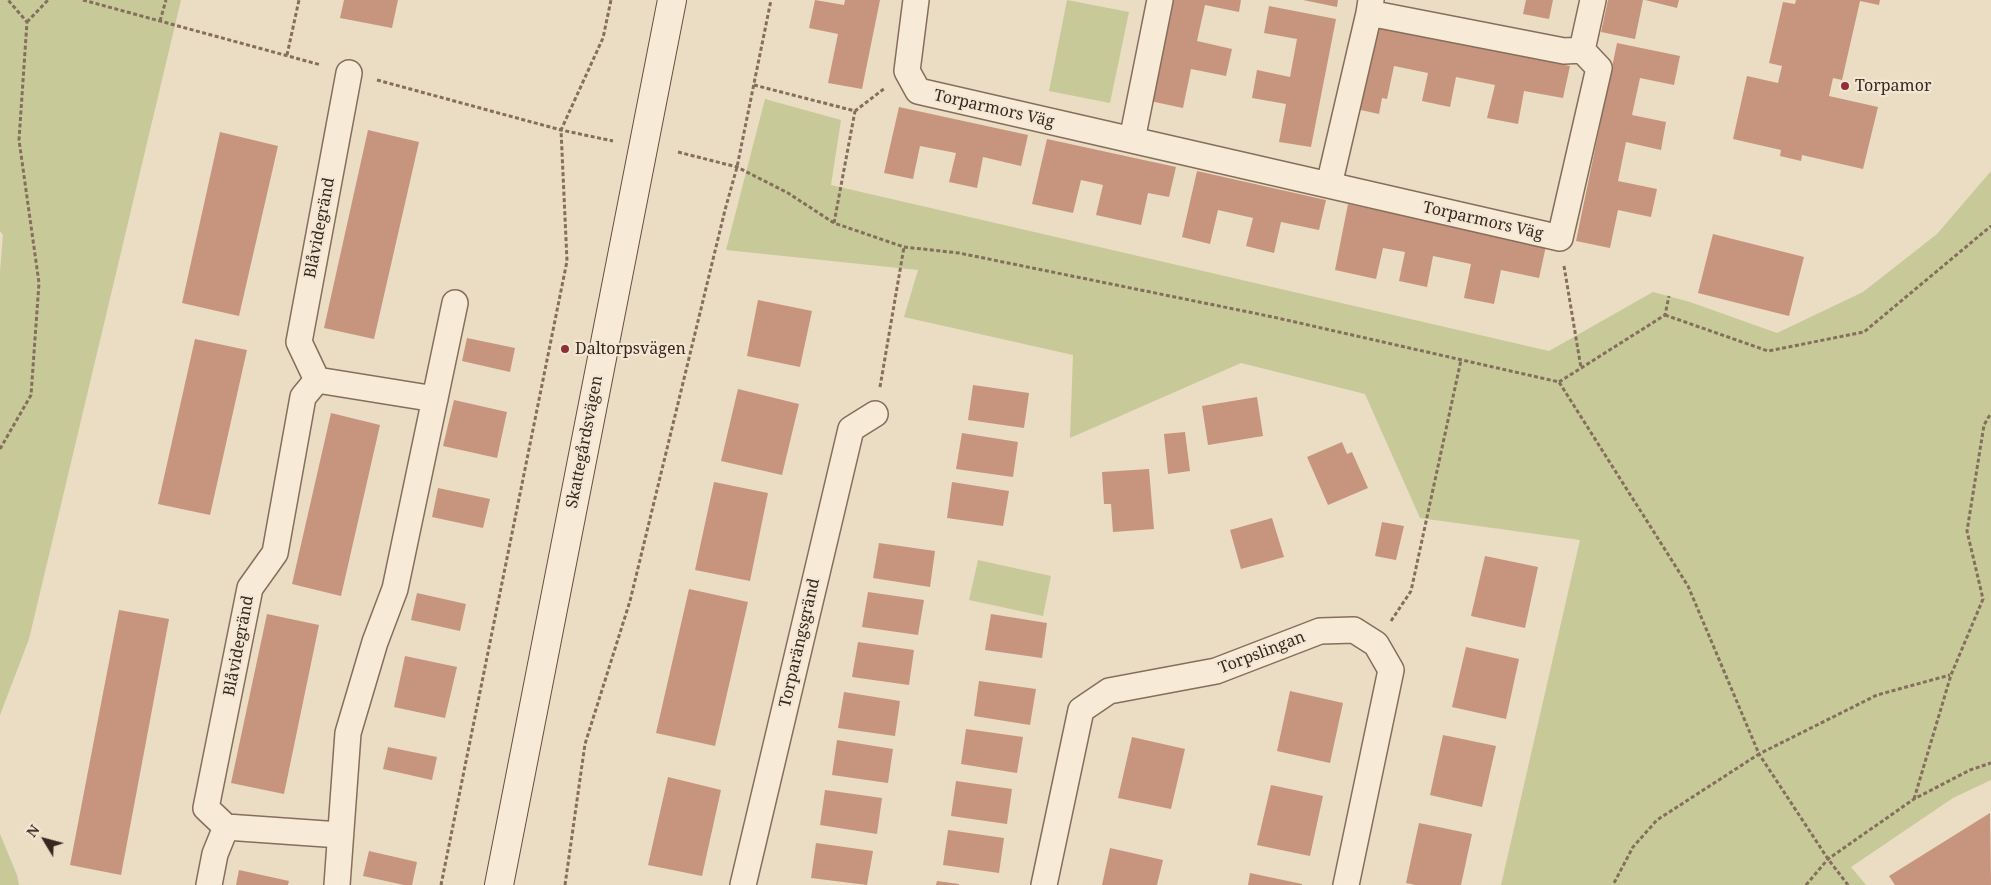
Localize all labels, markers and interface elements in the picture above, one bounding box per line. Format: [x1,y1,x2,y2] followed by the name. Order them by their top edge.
[1855,76,1931,96] place label: Torpamor
[1839,80,1851,92] marker: Torpamor
[932,86,1056,132] street label: Torparmors Väg
[301,176,339,280] street label: Blåvidegränd
[1421,198,1545,244] street label: Torparmors Väg
[575,339,686,359] place label: Daltorpsvägen
[559,343,571,355] marker: Daltorpsvägen
[563,374,607,510] street label: Skattegårdsvägen
[776,577,824,709] street label: Torparängsgränd
[220,594,258,698] street label: Blåvidegränd
[1216,628,1308,678] street label: Torpslingan
[20,815,70,865] north arrow
[22,821,44,841] text: N

